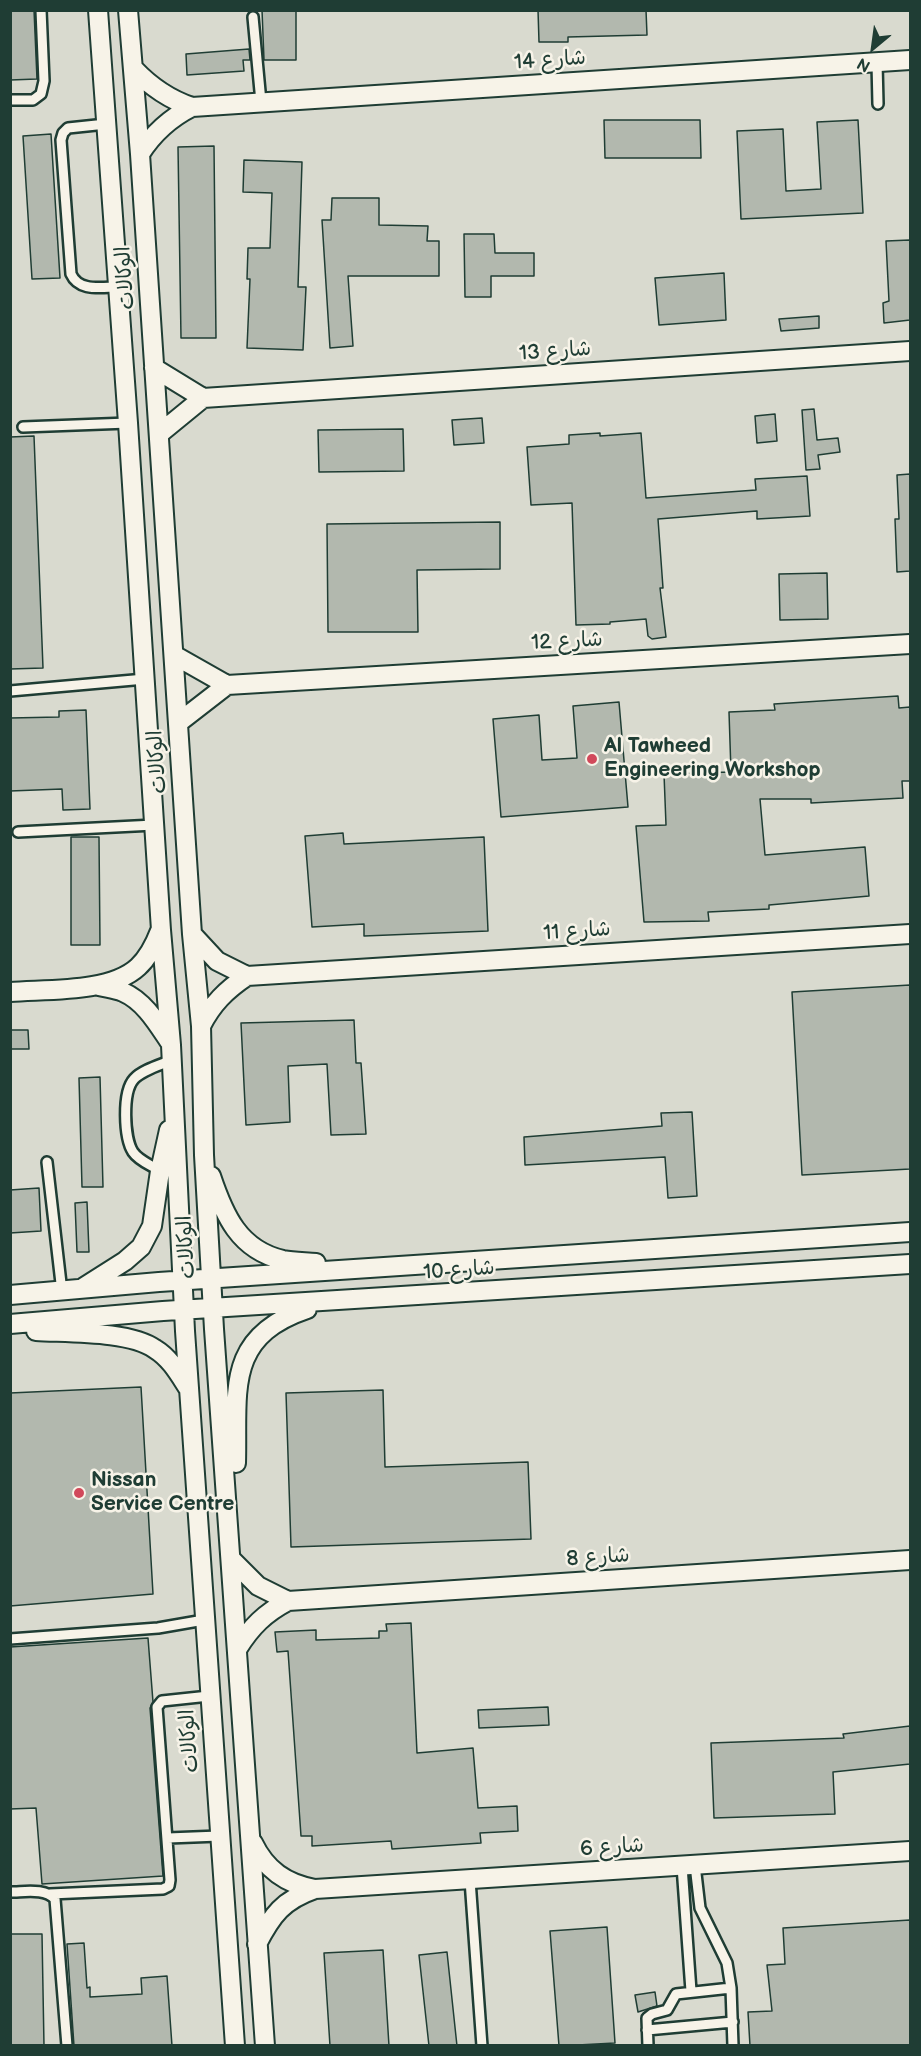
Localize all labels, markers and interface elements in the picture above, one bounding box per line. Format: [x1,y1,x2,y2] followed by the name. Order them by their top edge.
[843,18,903,78] north arrow
[513,46,587,76] street label: شارع 14
[854,53,874,75] text: N
[111,245,141,311] street label: الوكالات
[518,337,592,367] street label: شارع 13
[531,628,603,656] street label: شارع 12
[143,729,173,795] street label: الوكالات
[604,734,821,784] place label: Al Tawheed Engineering Workshop
[585,752,599,766] marker: Al Tawheed Engineering Workshop
[543,917,611,947] street label: شارع 11
[173,1215,201,1279] street label: الوكالات
[422,1256,496,1286] street label: شارع 10
[91,1468,234,1518] place label: Nissan Service Centre
[72,1486,86,1500] marker: Nissan Service Centre
[566,1543,630,1573] street label: شارع 8
[175,1708,205,1774] street label: الوكالات
[579,1833,645,1863] street label: شارع 6

